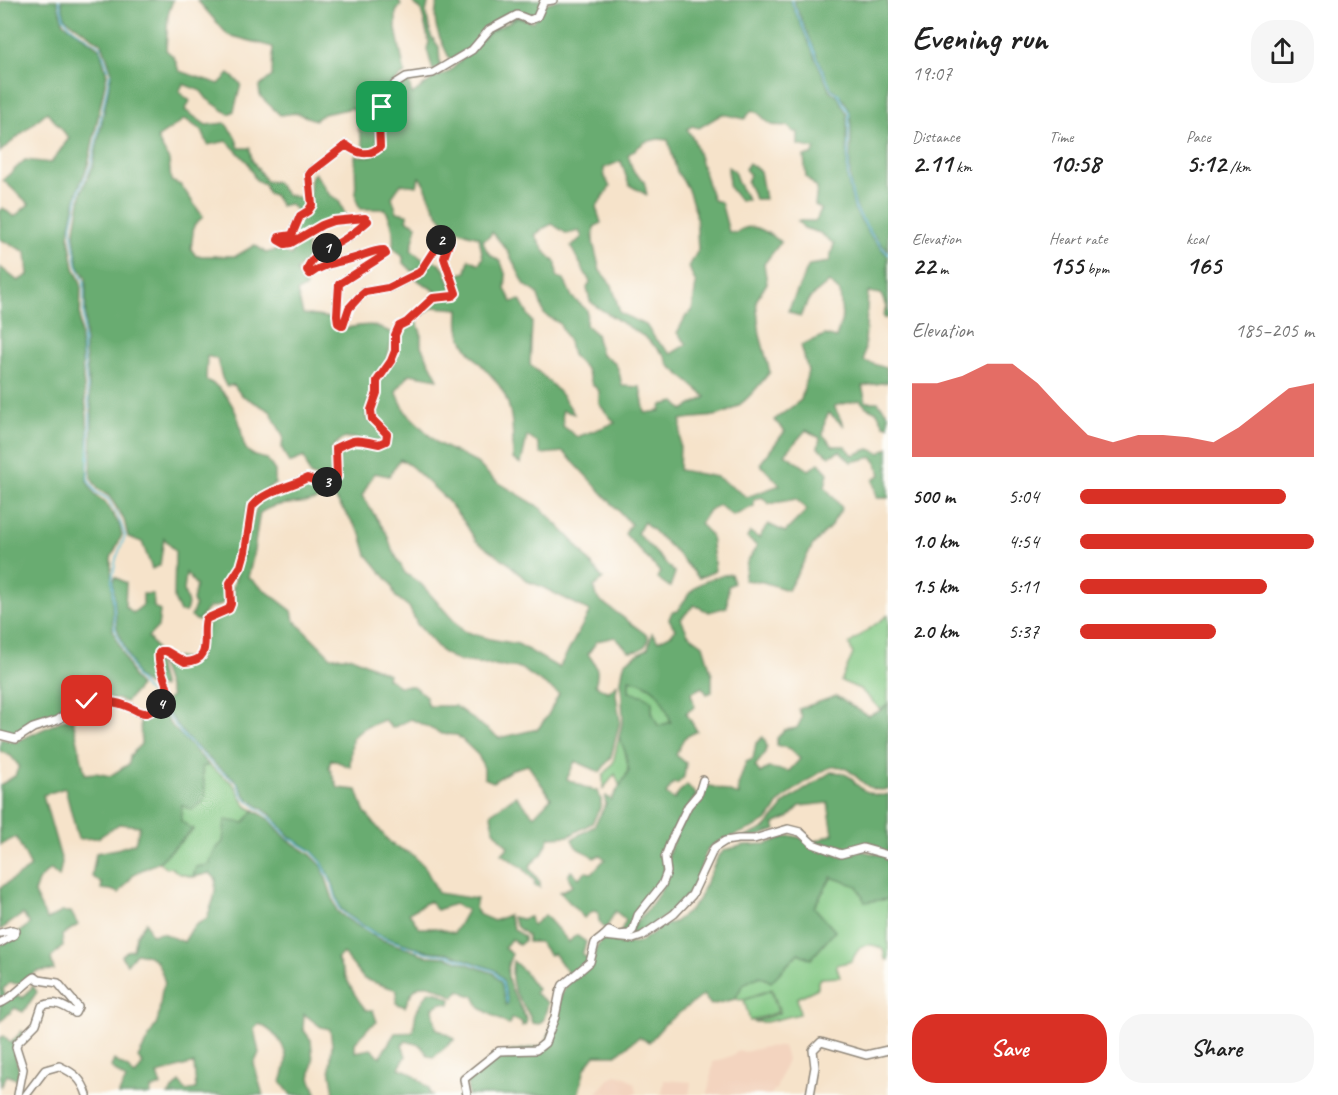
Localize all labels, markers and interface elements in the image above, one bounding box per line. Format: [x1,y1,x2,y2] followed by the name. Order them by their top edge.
[912,17,1047,59] text: Evening run
[1251,20,1314,83] button: share
[912,61,952,86] text: 19:07
[356,81,407,132] pin
[365,90,398,123] icon: arrive
[912,127,960,147] text: Distance
[1049,127,1073,147] text: Time
[1186,127,1211,147] text: Pace
[912,147,952,180] text: 2.11
[1049,147,1101,180] text: 10:58
[1186,147,1226,180] text: 5:12
[952,157,972,177] text: km
[1226,157,1251,177] text: /km
[426,225,456,255] pin: 2
[912,229,961,249] text: Elevation
[1049,229,1107,249] text: Heart rate
[1186,229,1207,249] text: kcal
[437,230,445,250] text: 2
[312,233,342,263] pin: 1
[323,238,331,258] text: 1
[912,249,935,282] text: 22
[1049,249,1083,282] text: 155
[1186,249,1221,282] text: 165
[935,259,948,279] text: m
[1083,259,1109,279] text: bpm
[912,318,974,343] text: Elevation
[1235,318,1314,343] text: 185–205 m
[312,467,342,497] pin: 3
[323,472,331,492] text: 3
[912,484,955,509] text: 500 m
[1008,484,1039,509] text: 5:04
[912,529,959,554] text: 1.0 km
[1008,529,1039,554] text: 4:54
[912,574,958,599] text: 1.5 km
[1008,574,1039,599] text: 5:11
[912,619,959,644] text: 2.0 km
[1008,619,1039,644] text: 5:37
[61,675,112,726] pin
[70,684,103,717] icon: check
[146,689,176,719] pin: 4
[157,694,165,714] text: 4
[912,1014,1107,1083] button: Save
[1119,1014,1314,1083] button: Share

